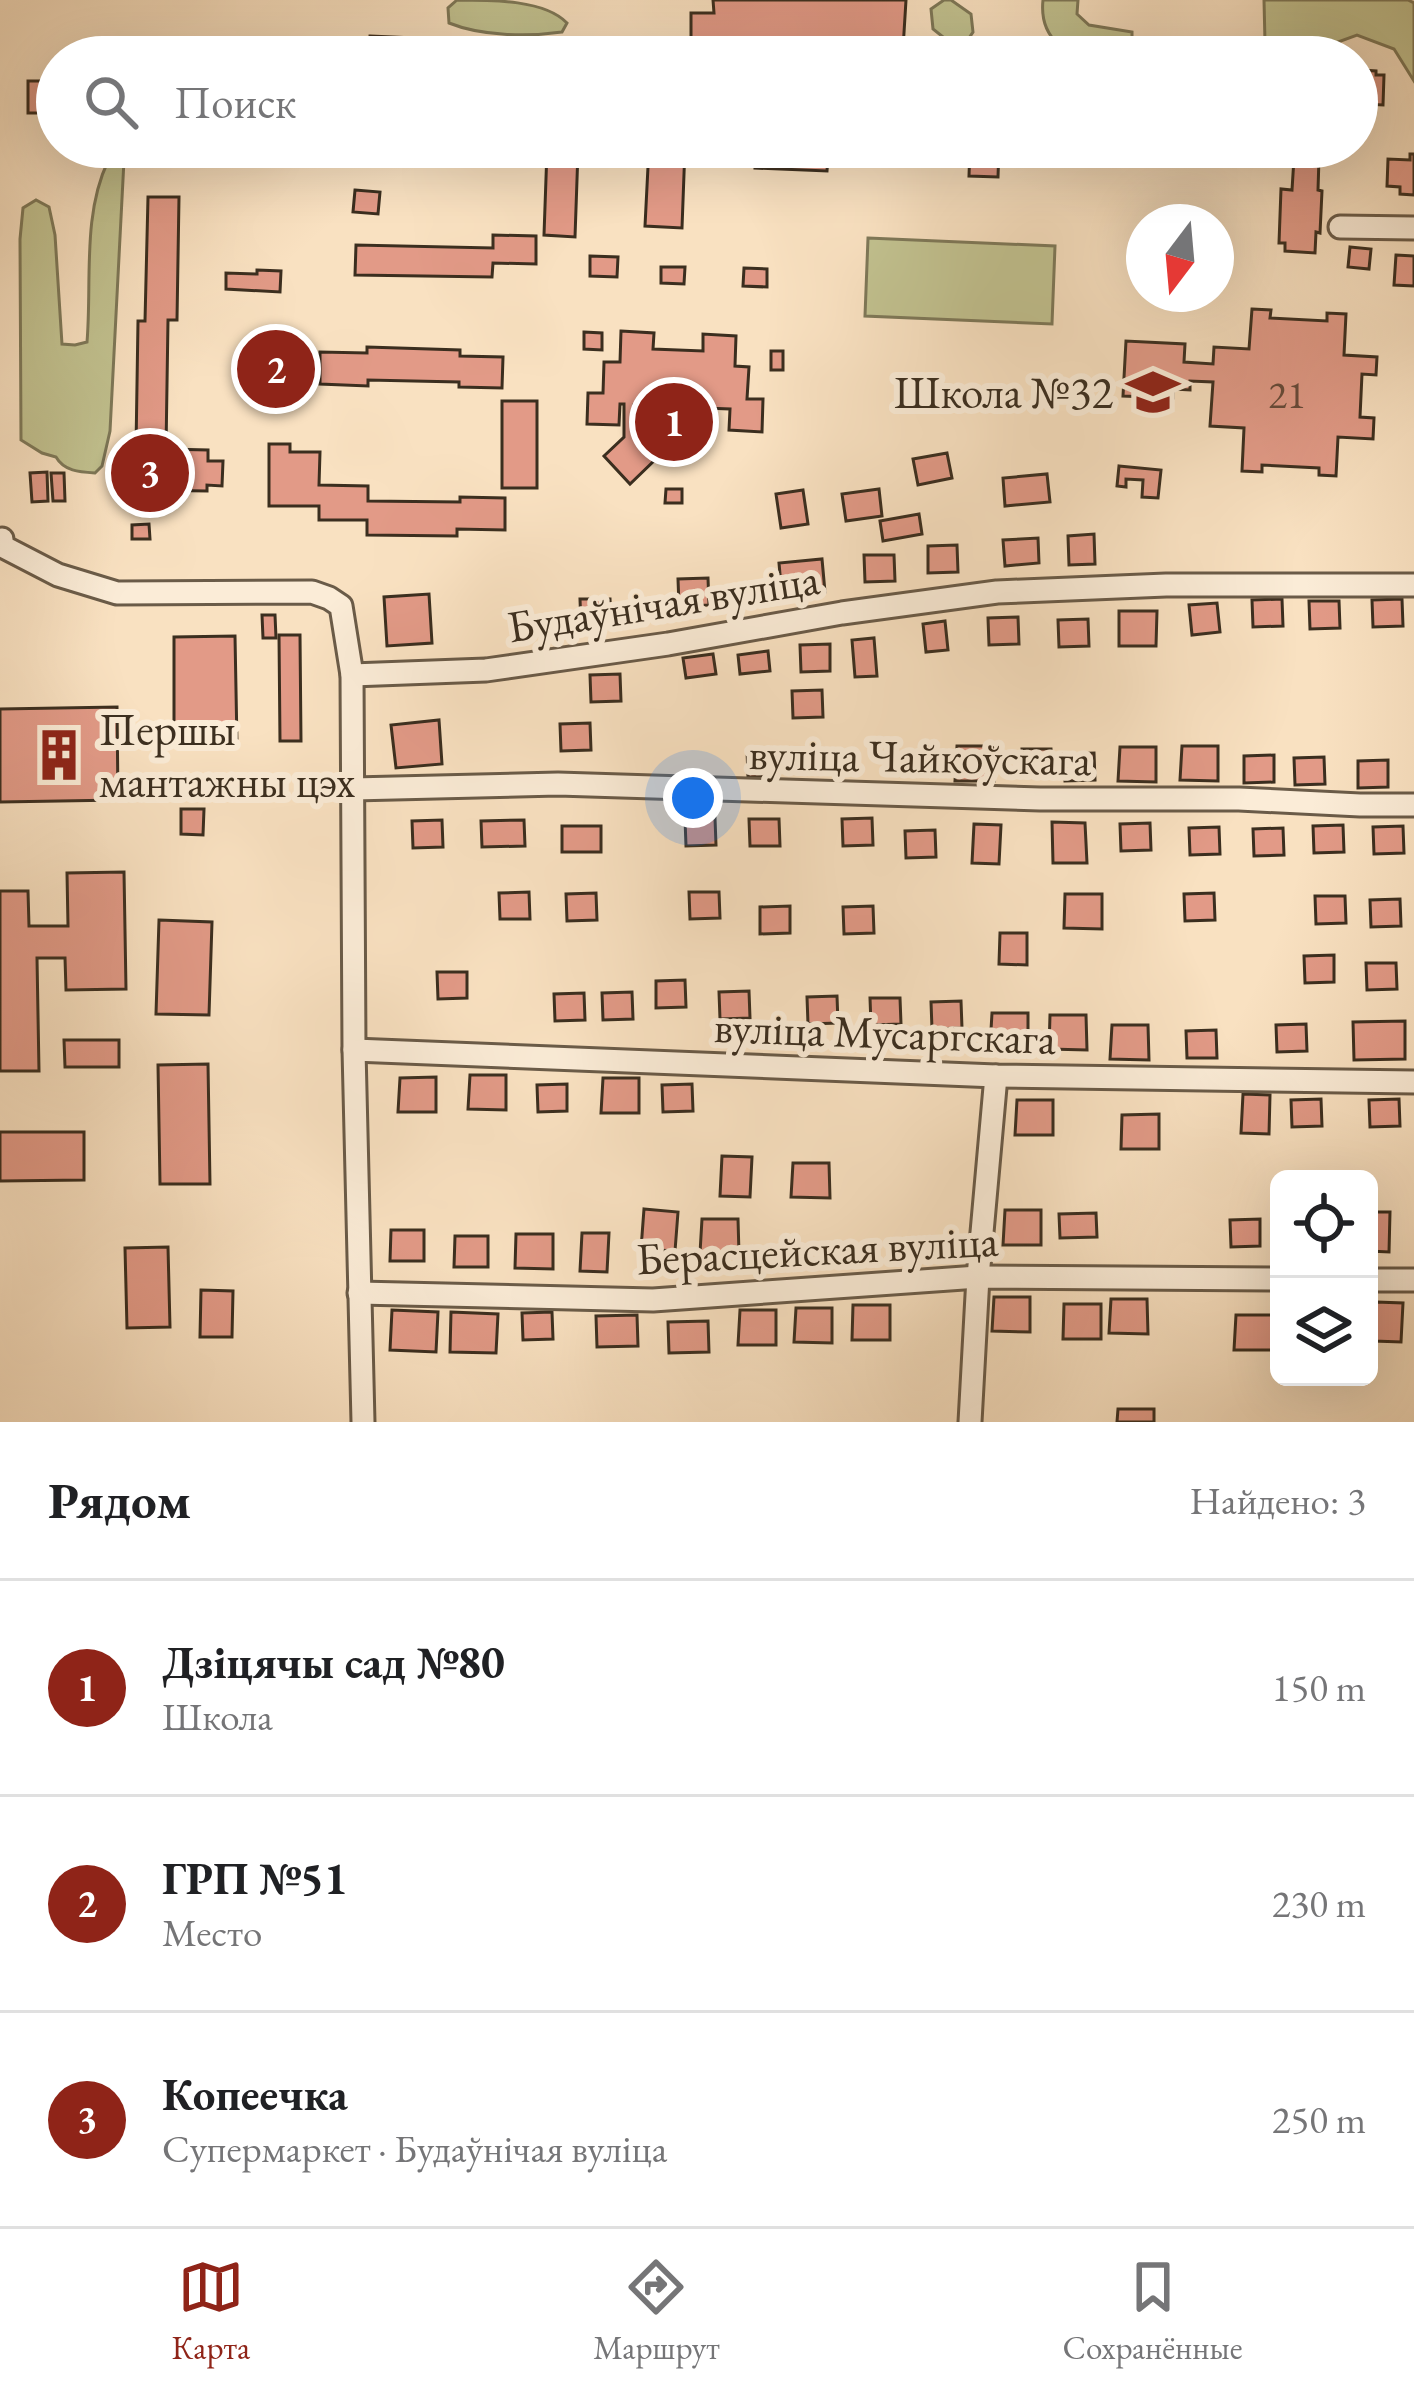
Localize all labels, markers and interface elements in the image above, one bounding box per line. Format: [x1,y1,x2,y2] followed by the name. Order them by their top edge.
[36,36,1378,168] search box
[78,69,144,135] icon: search
[174,73,296,131] text: Поиск
[1126,204,1234,312] north arrow
[237,324,315,414] pin: 2
[894,363,1113,421] place label: Школа №32
[1124,363,1182,421] school or university icon: Школа №32
[1268,369,1306,420] house number: 21
[635,377,713,467] pin: 1
[111,428,189,518] pin: 3
[503,549,823,655] street label: Будаўнічая вуліца
[99,700,356,810] place label: Першы мантажны цэх
[748,724,1092,788] street label: вуліца Чайкоўскага
[30,726,88,784] building icon: Першы мантажны цэх
[663,768,723,828] your location
[713,997,1057,1067] street label: вуліца Мусаргскага
[1270,1170,1378,1386] map controls
[1270,1170,1378,1278] button: locate
[634,1211,1000,1287] street label: Берасцейская вуліца
[1270,1278,1378,1386] button: layers
[48,1467,191,1533] text: Рядом
[1189,1475,1366,1526] text: Найдено: 3
[162,1633,505,1691] text: Дзіцячы сад №80
[77,1662,97,1713] text: 1
[1272,1662,1366,1713] text: 150 m
[162,1691,273,1742] text: Школа
[162,1849,348,1907] text: ГРП №51
[77,1878,97,1929] text: 2
[1272,1878,1366,1929] text: 230 m
[162,1907,262,1958] text: Место
[162,2065,348,2123] text: Копеечка
[77,2094,97,2145] text: 3
[1272,2094,1366,2145] text: 250 m
[162,2123,667,2174] text: Супермаркет · Будаўнічая вуліца
[171,2254,250,2369] tab: Карта
[593,2254,720,2369] tab: Маршрут
[1063,2254,1243,2369] tab: Сохранённые

